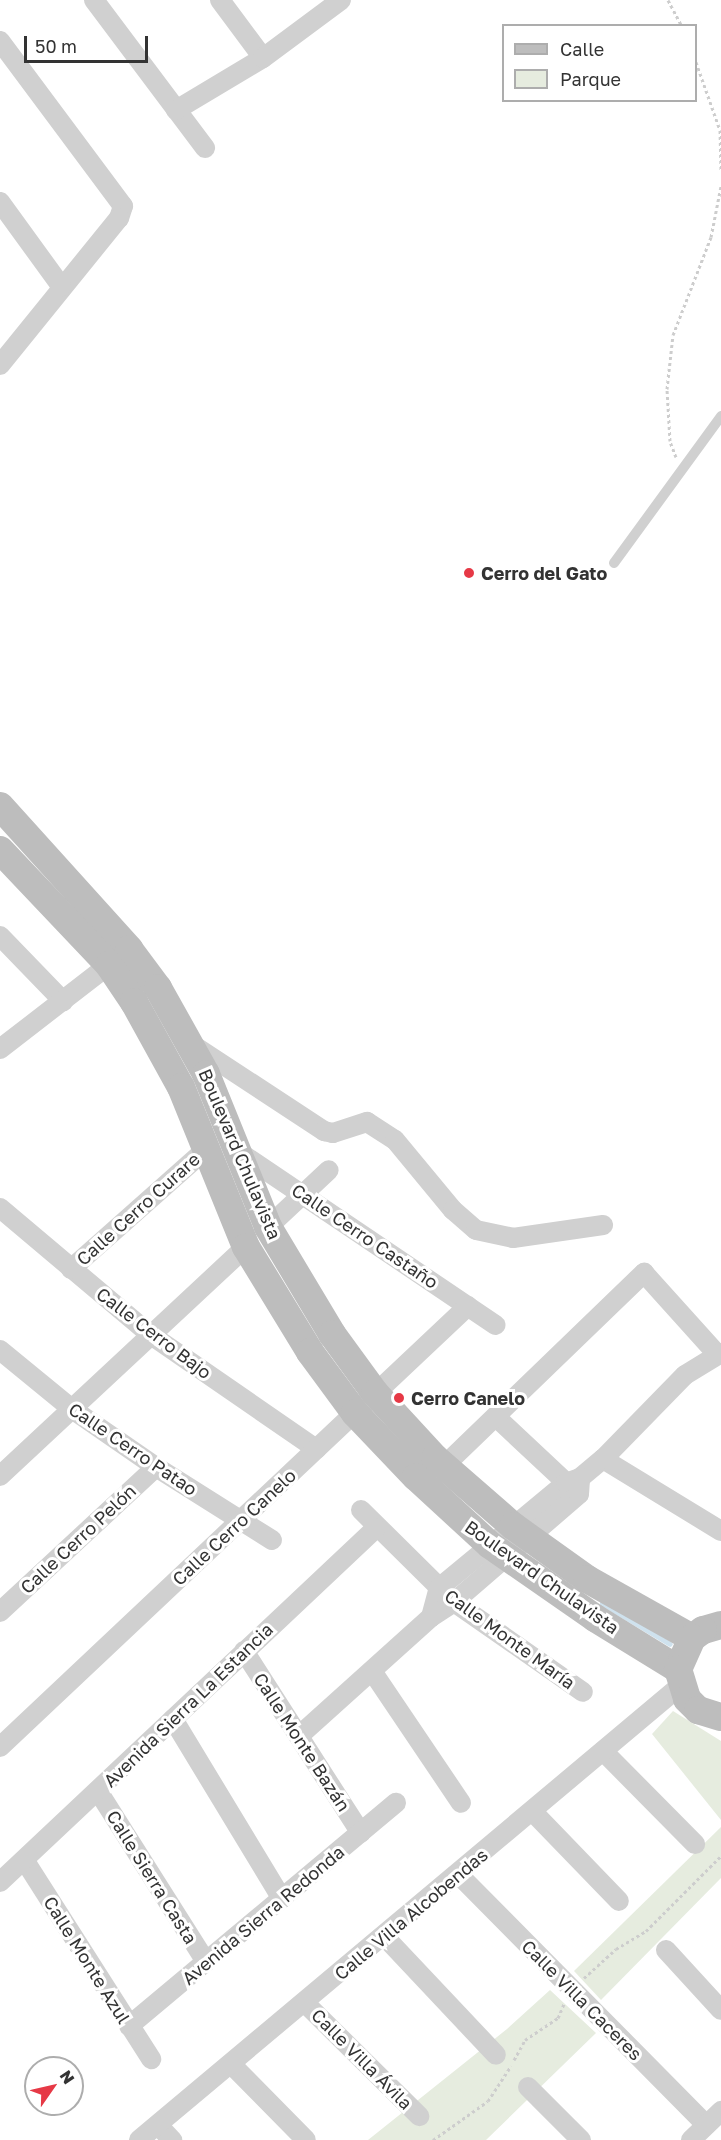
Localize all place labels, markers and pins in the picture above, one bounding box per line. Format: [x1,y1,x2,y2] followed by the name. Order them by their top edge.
[481,562,607,584] place label: Cerro del Gato
[462,566,476,580] marker: Cerro del Gato
[411,1387,525,1409] place label: Cerro Canelo
[392,1391,406,1405] marker: Cerro Canelo

